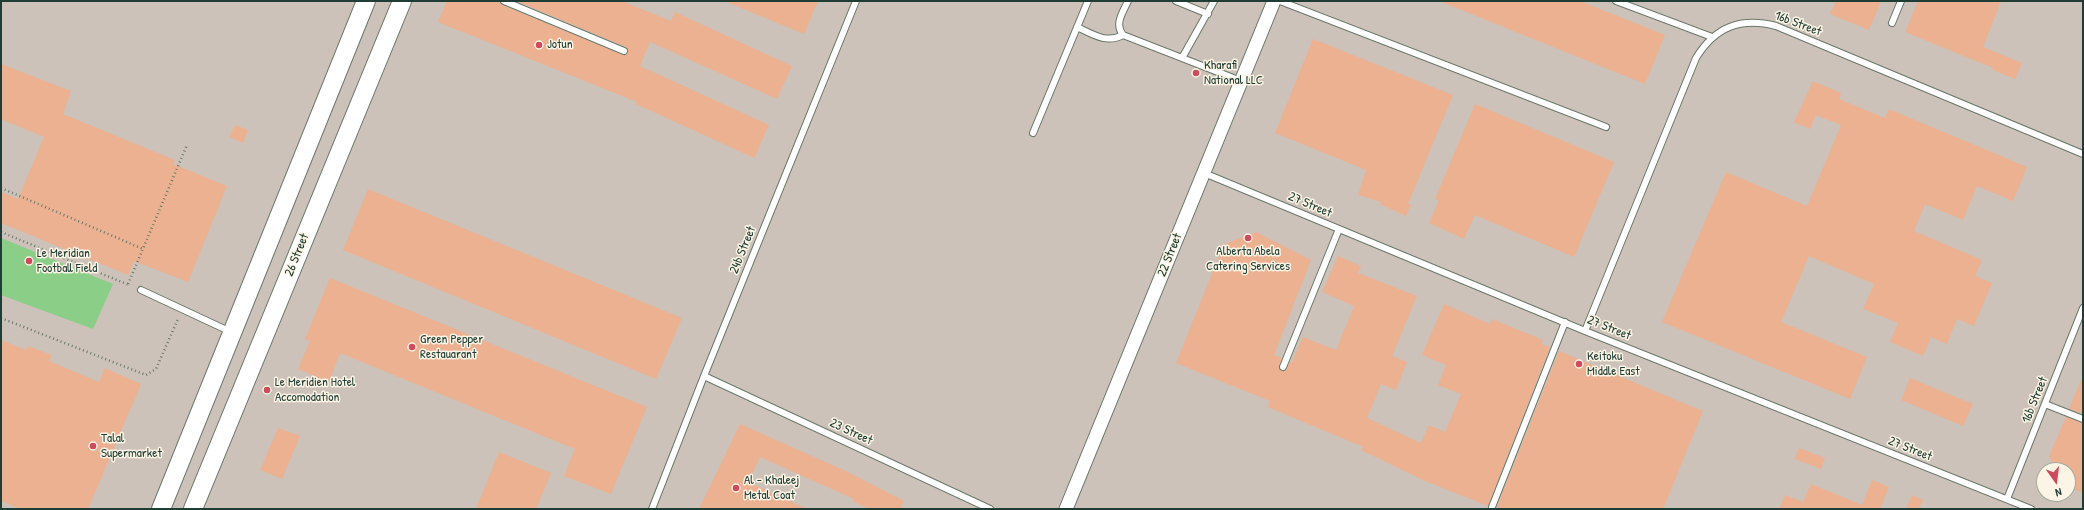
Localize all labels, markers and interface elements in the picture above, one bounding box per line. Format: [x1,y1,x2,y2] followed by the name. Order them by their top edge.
[1773,8,1823,40] street label: 16b Street
[547,37,573,53] place label: Jotun
[534,40,544,50] marker: Jotun
[1204,58,1263,89] place label: Kharafi National LLC
[1191,68,1201,78] marker: Kharafi National LLC
[1286,189,1334,221] street label: 27 Street
[726,224,760,276] street label: 24b Street
[281,231,313,279] street label: 26 Street
[1154,231,1186,279] street label: 22 Street
[1243,233,1253,243] marker: Alberta Abela Catering Services
[1206,244,1290,275] place label: Alberta Abela Catering Services
[37,246,97,277] place label: Le Meridian Football Field
[24,256,34,266] marker: Le Meridian Football Field
[1585,312,1633,344] street label: 27 Street
[420,332,483,363] place label: Green Pepper Restauarant
[407,342,417,352] marker: Green Pepper Restauarant
[1587,349,1640,380] place label: Keitoku Middle East
[1574,359,1584,369] marker: Keitoku Middle East
[275,375,355,406] place label: Le Meridien Hotel Accomodation
[2019,375,2051,425] street label: 16b Street
[262,385,272,395] marker: Le Meridien Hotel Accomodation
[827,415,875,449] street label: 23 Street
[101,431,162,462] place label: Talal Supermarket
[1886,433,1934,465] street label: 27 Street
[88,441,98,451] marker: Talal Supermarket
[2036,462,2076,502] north arrow
[744,473,799,504] place label: Al - Khaleej Metal Coat
[731,483,741,493] marker: Al - Khaleej Metal Coat
[2054,485,2063,500] text: N

